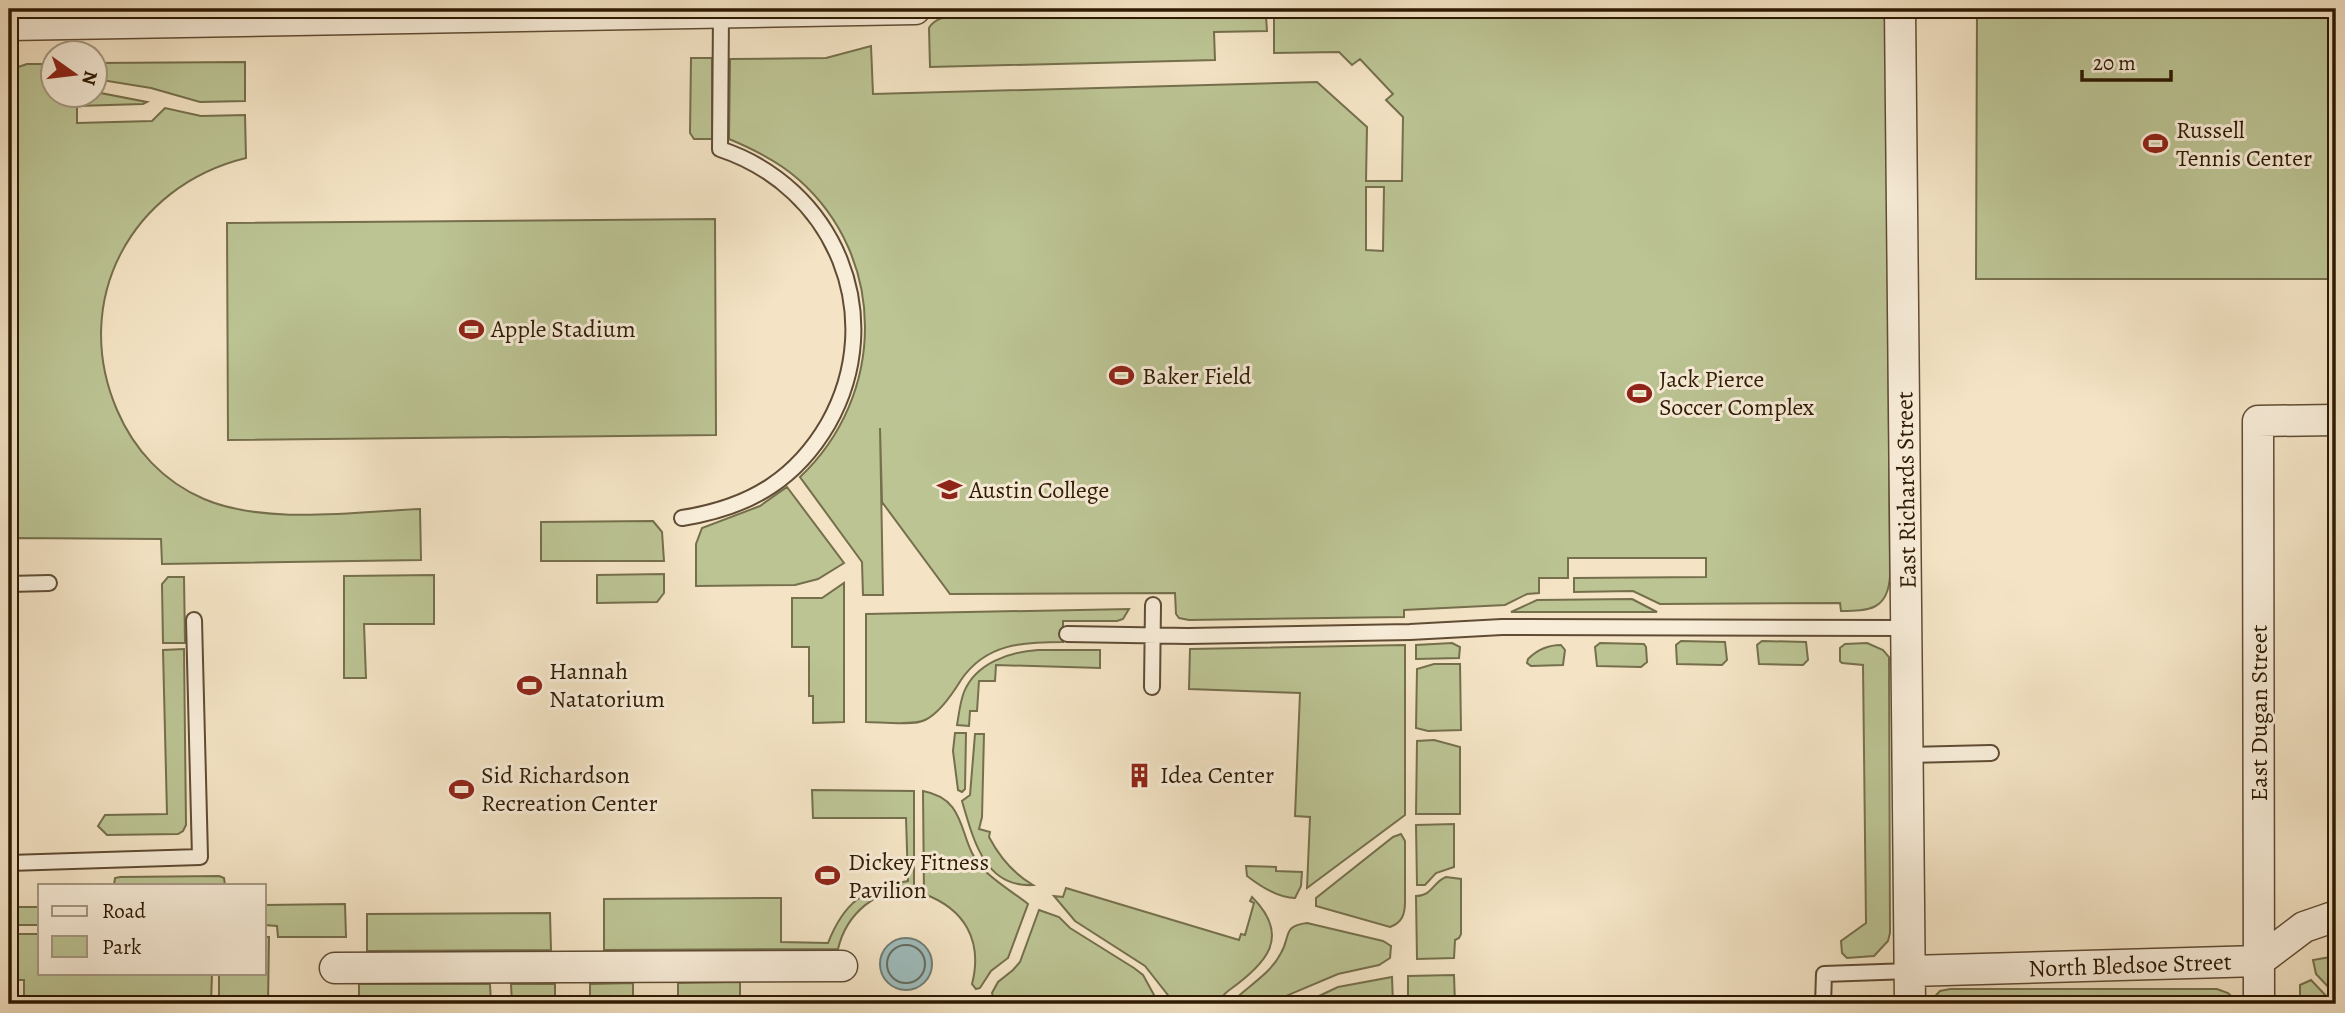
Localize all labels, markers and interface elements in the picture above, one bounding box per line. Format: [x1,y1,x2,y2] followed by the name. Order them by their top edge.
[38,38,108,108] north arrow
[2082,38,2172,82] scale bar
[2093,49,2136,77] text: 20 m
[75,68,104,88] text: N
[2176,114,2312,174] place label: Russell Tennis Center
[2142,130,2170,158] sports icon: Russell Tennis Center
[490,313,636,345] place label: Apple Stadium
[457,315,485,343] sports icon: Apple Stadium
[1142,360,1252,392] place label: Baker Field
[1108,362,1136,390] sports icon: Baker Field
[1659,363,1815,423] place label: Jack Pierce Soccer Complex
[1625,379,1653,407] sports icon: Jack Pierce Soccer Complex
[1888,391,1924,589] street label: East Richards Street
[968,474,1109,506] place label: Austin College
[935,476,963,504] school or university icon: Austin College
[2243,624,2275,801] street label: East Dugan Street
[549,655,665,715] place label: Hannah Natatorium
[515,671,543,699] sports icon: Hannah Natatorium
[481,759,658,819] place label: Sid Richardson Recreation Center
[1160,759,1274,791] place label: Idea Center
[1126,761,1154,789] building icon: Idea Center
[447,775,475,803] sports icon: Sid Richardson Recreation Center
[848,846,989,906] place label: Dickey Fitness Pavilion
[814,862,842,890] sports icon: Dickey Fitness Pavilion
[38,884,266,974] legend
[102,897,146,925] text: Road
[102,933,142,961] text: Park
[2028,945,2232,985] street label: North Bledsoe Street

